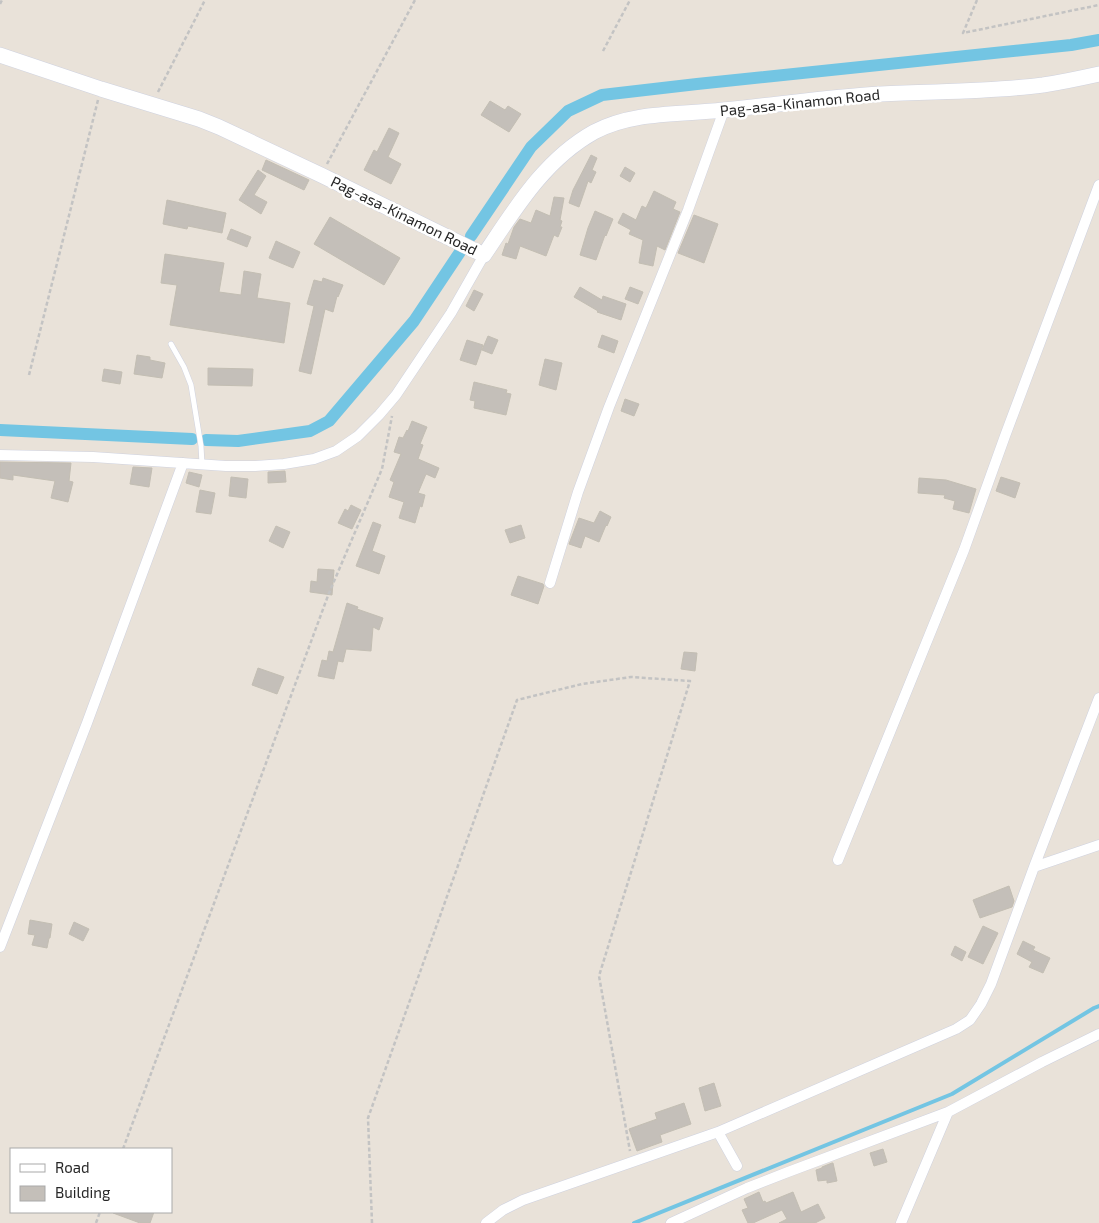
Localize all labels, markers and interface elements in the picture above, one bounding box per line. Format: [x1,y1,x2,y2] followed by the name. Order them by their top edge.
[719,85,881,119] street label: Pag-asa-Kinamon Road
[328,172,481,258] street label: Pag-asa-Kinamon Road
[10,1148,172,1213] legend
[55,1158,90,1176] text: Road
[55,1183,111,1201] text: Building

